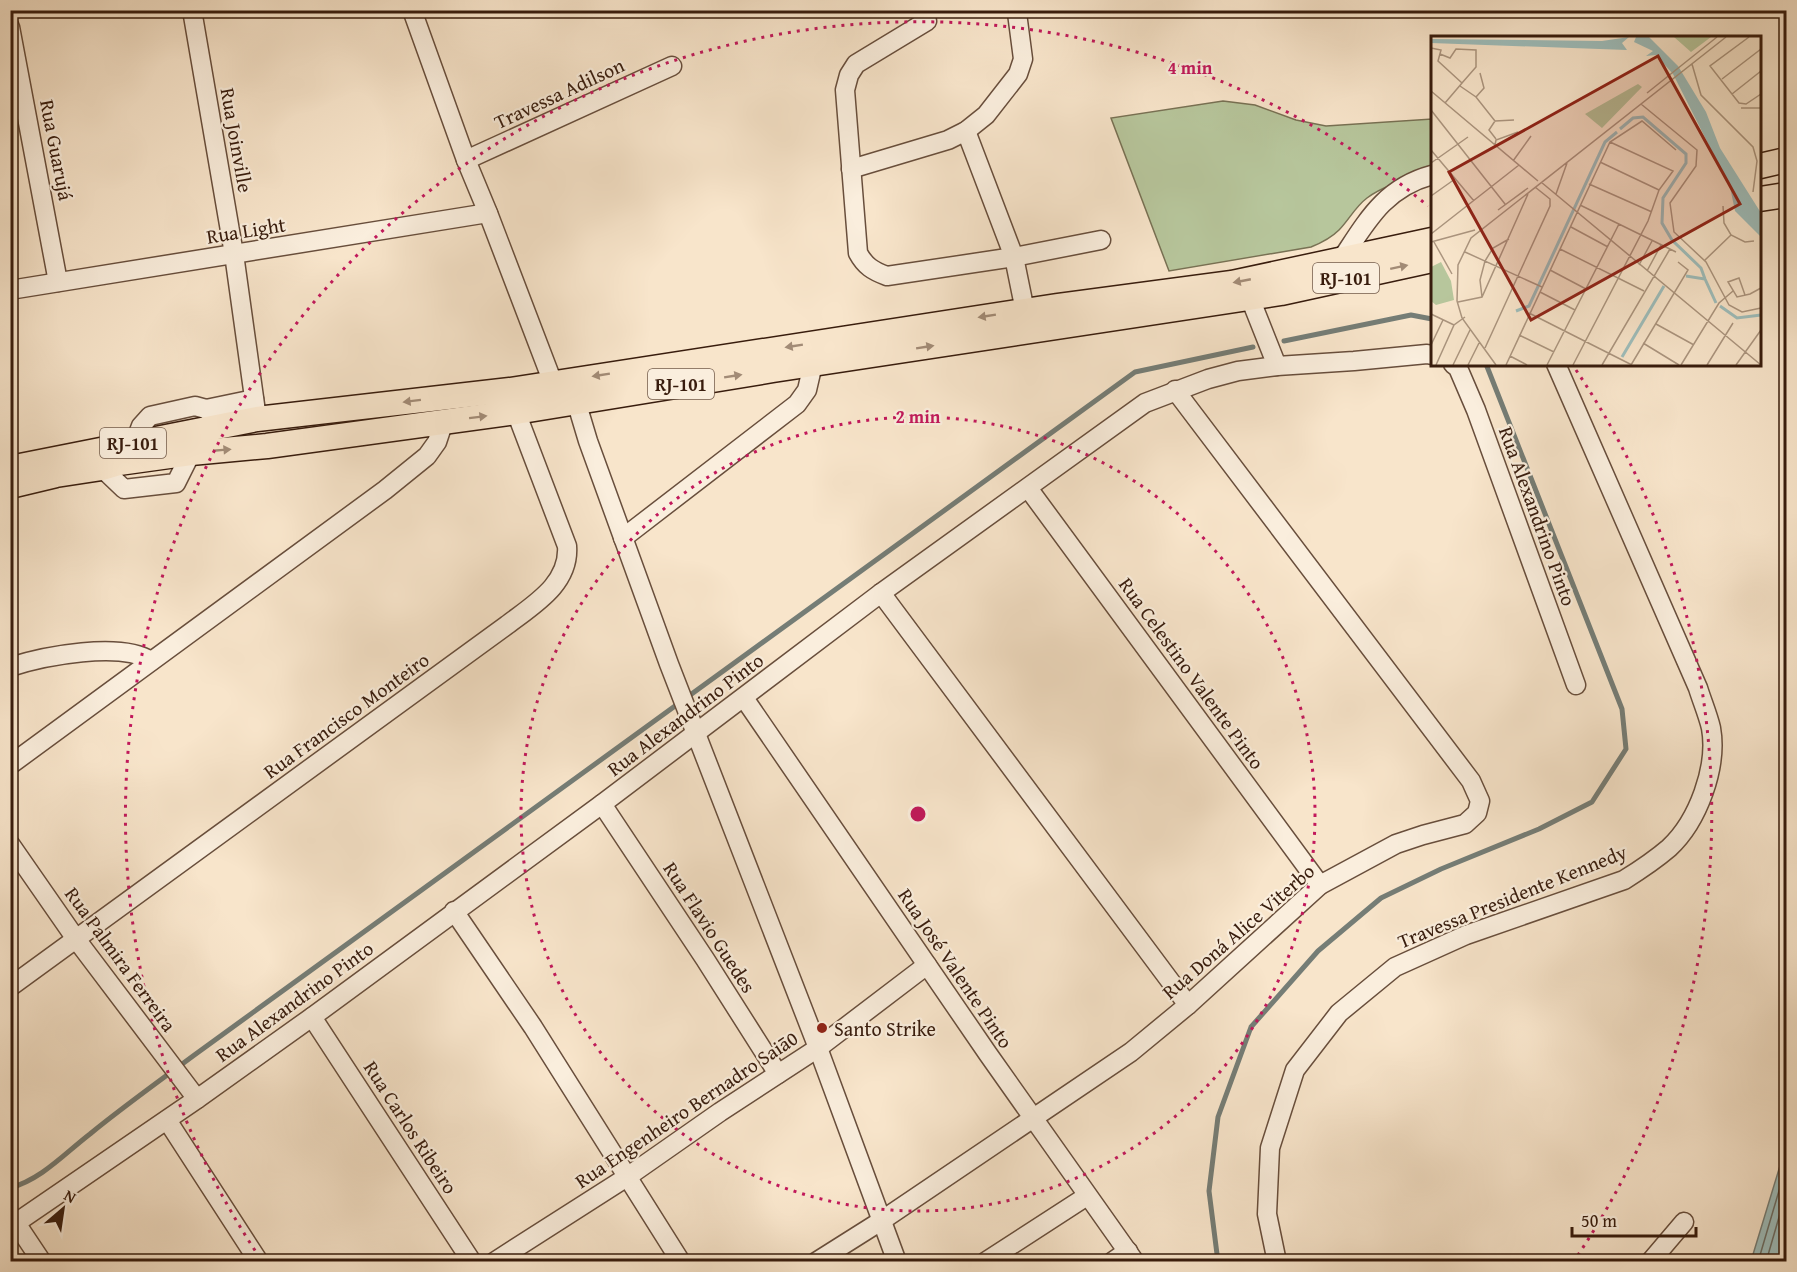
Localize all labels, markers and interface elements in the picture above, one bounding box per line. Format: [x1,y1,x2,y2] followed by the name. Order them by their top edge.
[1431,36,1761,366] inset map
[489,50,629,136] street label: Travessa Adilson
[1168,54,1213,81] text: 4 min
[214,85,260,195] street label: Rua Joinville
[33,97,81,203] street label: Rua Guarujá
[204,209,288,251] street label: Rua Light
[1390,262,1409,271] one-way arrow
[1313,263,1379,293] road number: RJ-101
[1233,276,1251,286] one-way arrow
[977,312,996,321] one-way arrow
[784,341,803,350] one-way arrow
[916,342,935,351] one-way arrow
[648,369,714,399] road number: RJ-101
[592,371,611,380] one-way arrow
[723,372,742,381] one-way arrow
[402,396,421,406] one-way arrow
[896,403,941,430] text: 2 min
[468,412,487,421] one-way arrow
[1492,422,1584,610] street label: Rua Alexandrino Pinto
[100,428,166,458] road number: RJ-101
[213,445,232,455] one-way arrow
[1112,571,1272,775] street label: Rua Celestino Valente Pinto
[257,645,435,785] street label: Rua Francisco Monteiro
[601,646,769,782] street label: Rua Alexandrino Pinto
[908,804,928,824] centre of rings
[1393,837,1631,955] street label: Travessa Presidente Kennedy
[657,856,763,998] street label: Rua Flavio Guedes
[1155,857,1321,1005] street label: Rua Doná Alice Viterbo
[58,881,184,1038] street label: Rua Palmira Ferreira
[891,882,1021,1054] street label: Rua José Valente Pinto
[209,934,379,1068] street label: Rua Alexandrino Pinto
[834,1014,936,1043] place label: Santo Strike
[815,1021,829,1035] marker: Santo Strike
[569,1023,803,1195] street label: Rua Engenheiro Bernadro Saiā0
[357,1055,465,1199] street label: Rua Carlos Ribeiro
[33,1179,93,1239] north arrow
[60,1183,81,1209] text: N
[1572,1200,1696,1238] scale bar
[1581,1207,1617,1234] text: 50 m

